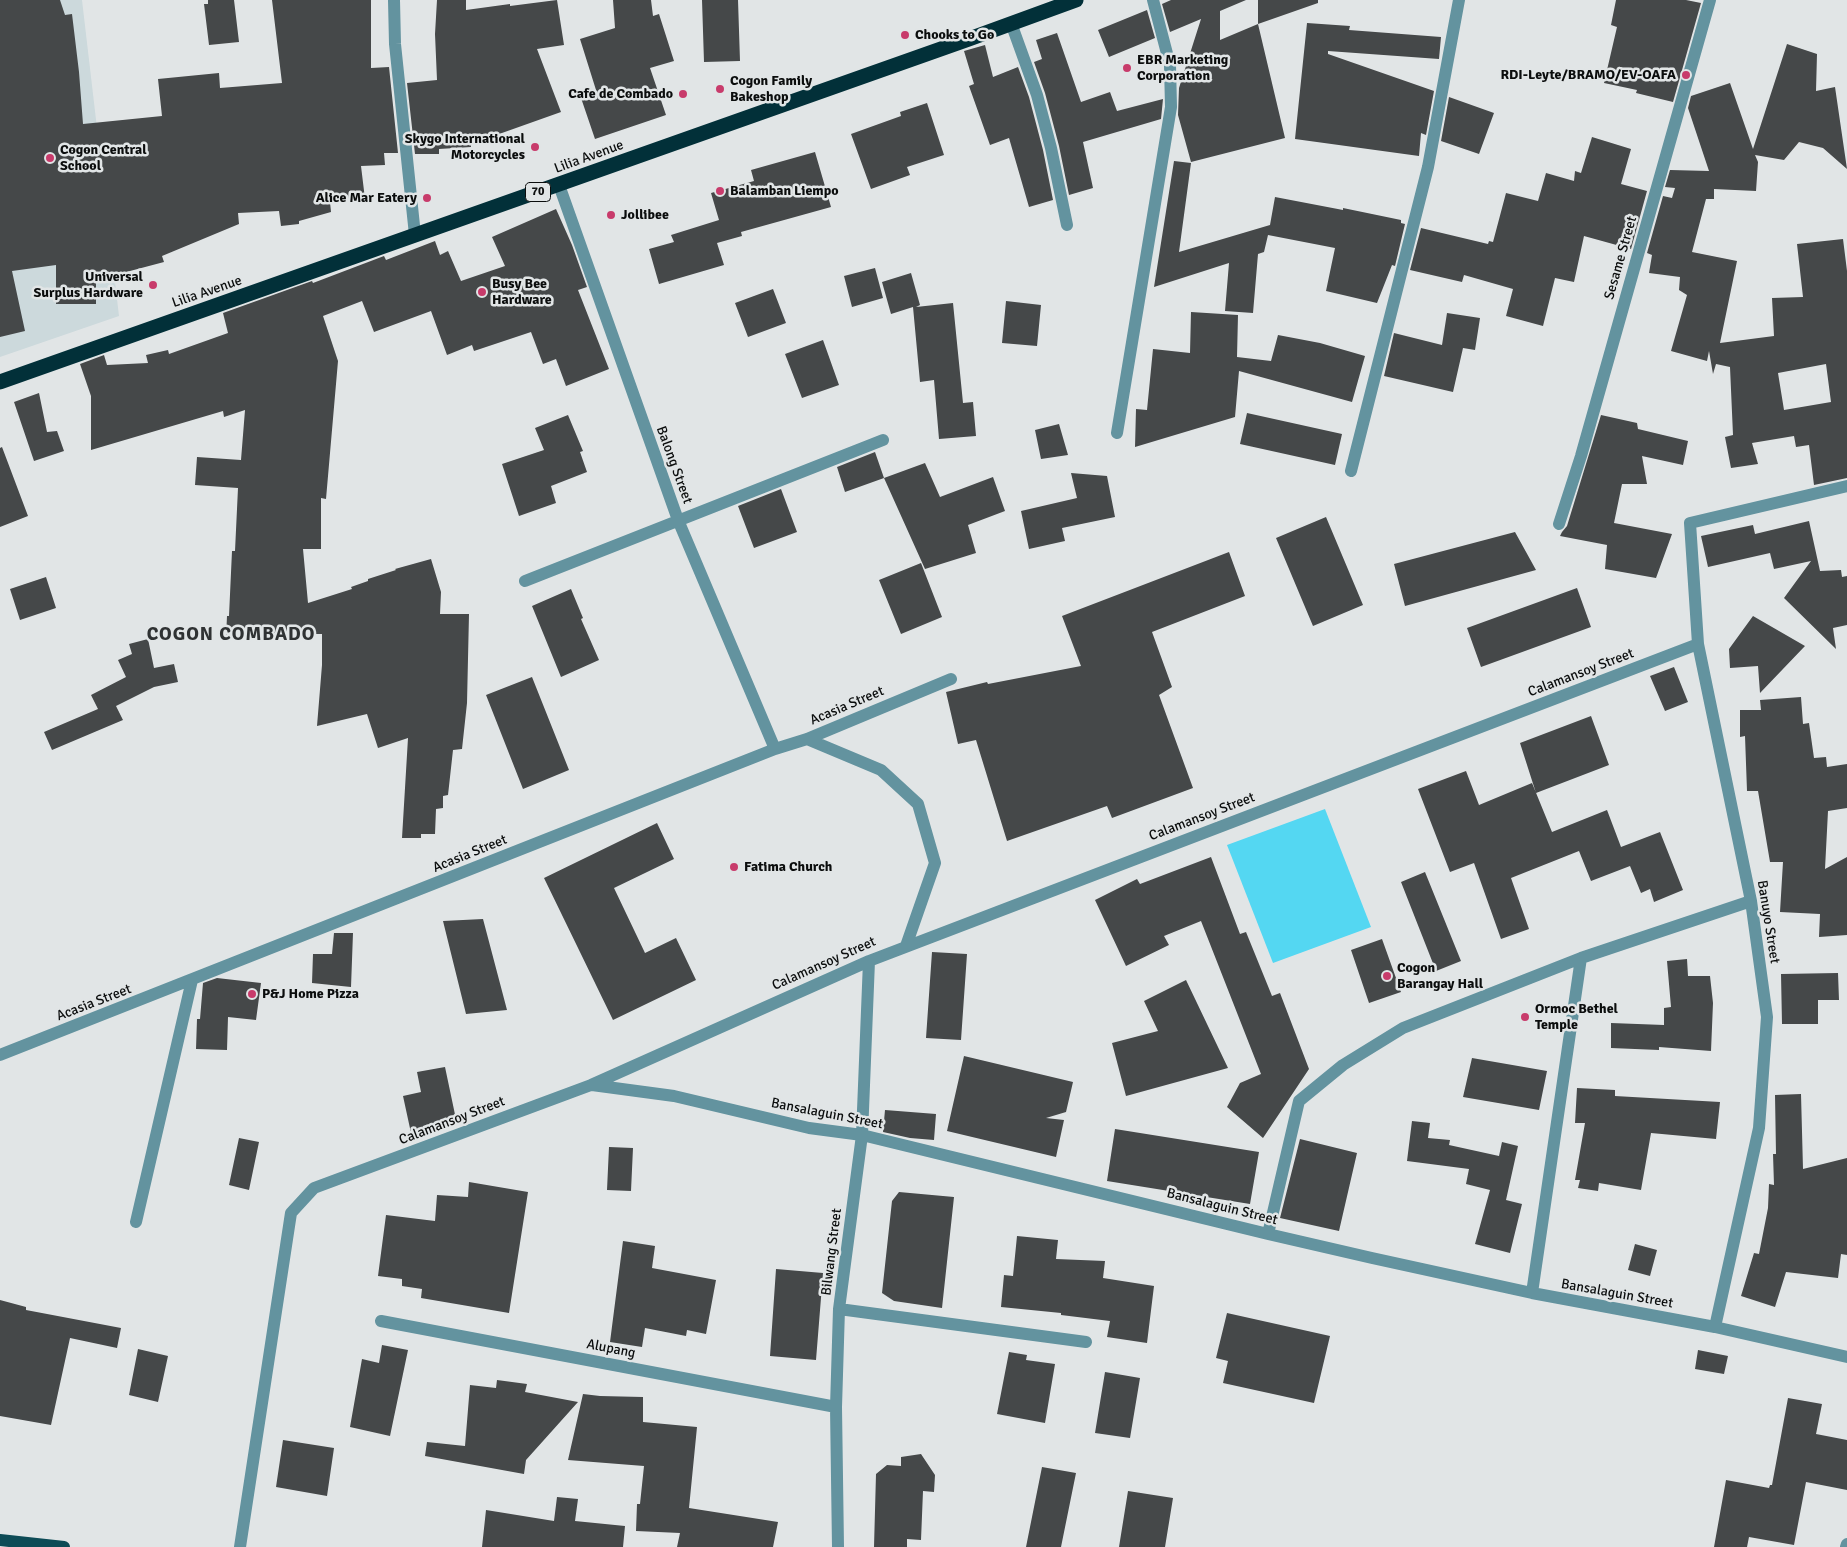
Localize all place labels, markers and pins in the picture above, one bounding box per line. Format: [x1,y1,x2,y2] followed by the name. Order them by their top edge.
[915,27,994,43] place label: Chooks to Go
[899,29,911,41] marker: Chooks to Go
[1137,52,1228,84] place label: EBR Marketing Corporation
[1121,62,1133,74] marker: EBR Marketing Corporation
[1500,67,1676,83] place label: RDI-Leyte/BRAMO/EV-OAFA
[1680,69,1692,81] marker: RDI-Leyte/BRAMO/EV-OAFA
[730,73,812,105] place label: Cogon Family Bakeshop
[714,83,726,95] marker: Cogon Family Bakeshop
[568,86,673,102] place label: Cafe de Combado
[677,88,689,100] marker: Cafe de Combado
[405,131,525,164] place label: Skygo International Motorcycles
[529,141,541,153] marker: Skygo International Motorcycles
[60,142,147,174] place label: Cogon Central School
[44,152,56,164] marker: Cogon Central School
[730,183,839,199] place label: Balamban Liempo
[714,185,726,197] marker: Balamban Liempo
[316,190,417,206] place label: Alice Mar Eatery
[421,192,433,204] marker: Alice Mar Eatery
[621,207,669,223] place label: Jollibee
[605,209,617,221] marker: Jollibee
[34,269,143,302] place label: Universal Surplus Hardware
[492,276,552,308] place label: Busy Bee Hardware
[147,279,159,291] marker: Universal Surplus Hardware
[476,286,488,298] marker: Busy Bee Hardware
[744,859,832,875] place label: Fatima Church
[728,861,740,873] marker: Fatima Church
[1397,960,1483,992] place label: Cogon Barangay Hall
[1381,970,1393,982] marker: Cogon Barangay Hall
[262,986,359,1002] place label: P&J Home Pizza
[246,988,258,1000] marker: P&J Home Pizza
[1535,1001,1618,1034] place label: Ormoc Bethel Temple
[1519,1011,1531,1023] marker: Ormoc Bethel Temple

